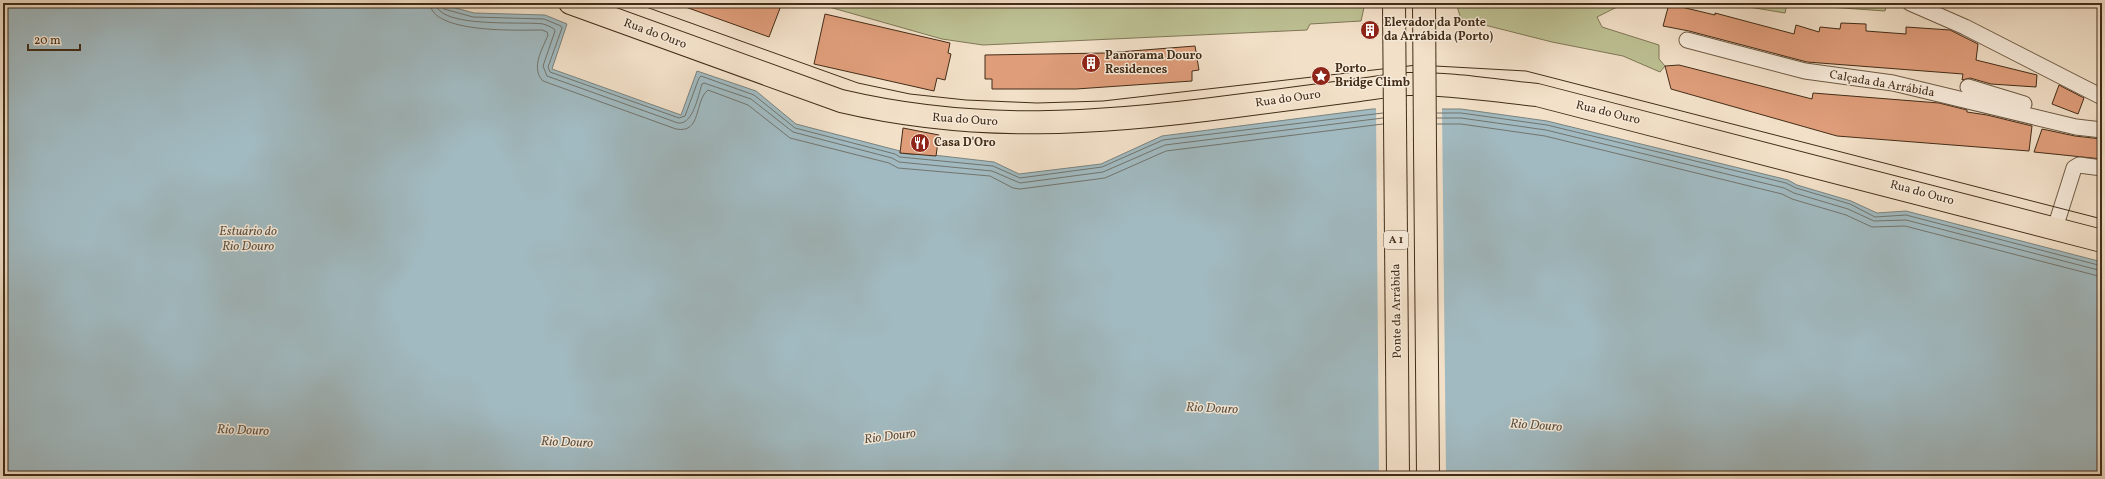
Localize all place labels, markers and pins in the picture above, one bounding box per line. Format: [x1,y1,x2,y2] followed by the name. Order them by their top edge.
[1384,15,1493,45] place label: Elevador da Ponte da Arrábida (Porto)
[1359,19,1381,41] building icon: Elevador da Ponte da Arrábida (Porto)
[1105,48,1202,78] place label: Panorama Douro Residences
[1080,52,1102,74] building icon: Panorama Douro Residences
[1335,61,1410,91] place label: Porto Bridge Climb
[1310,65,1332,87] place icon: Porto Bridge Climb
[909,132,931,154] restaurant icon: Casa D'Oro
[934,135,996,151] place label: Casa D'Oro

